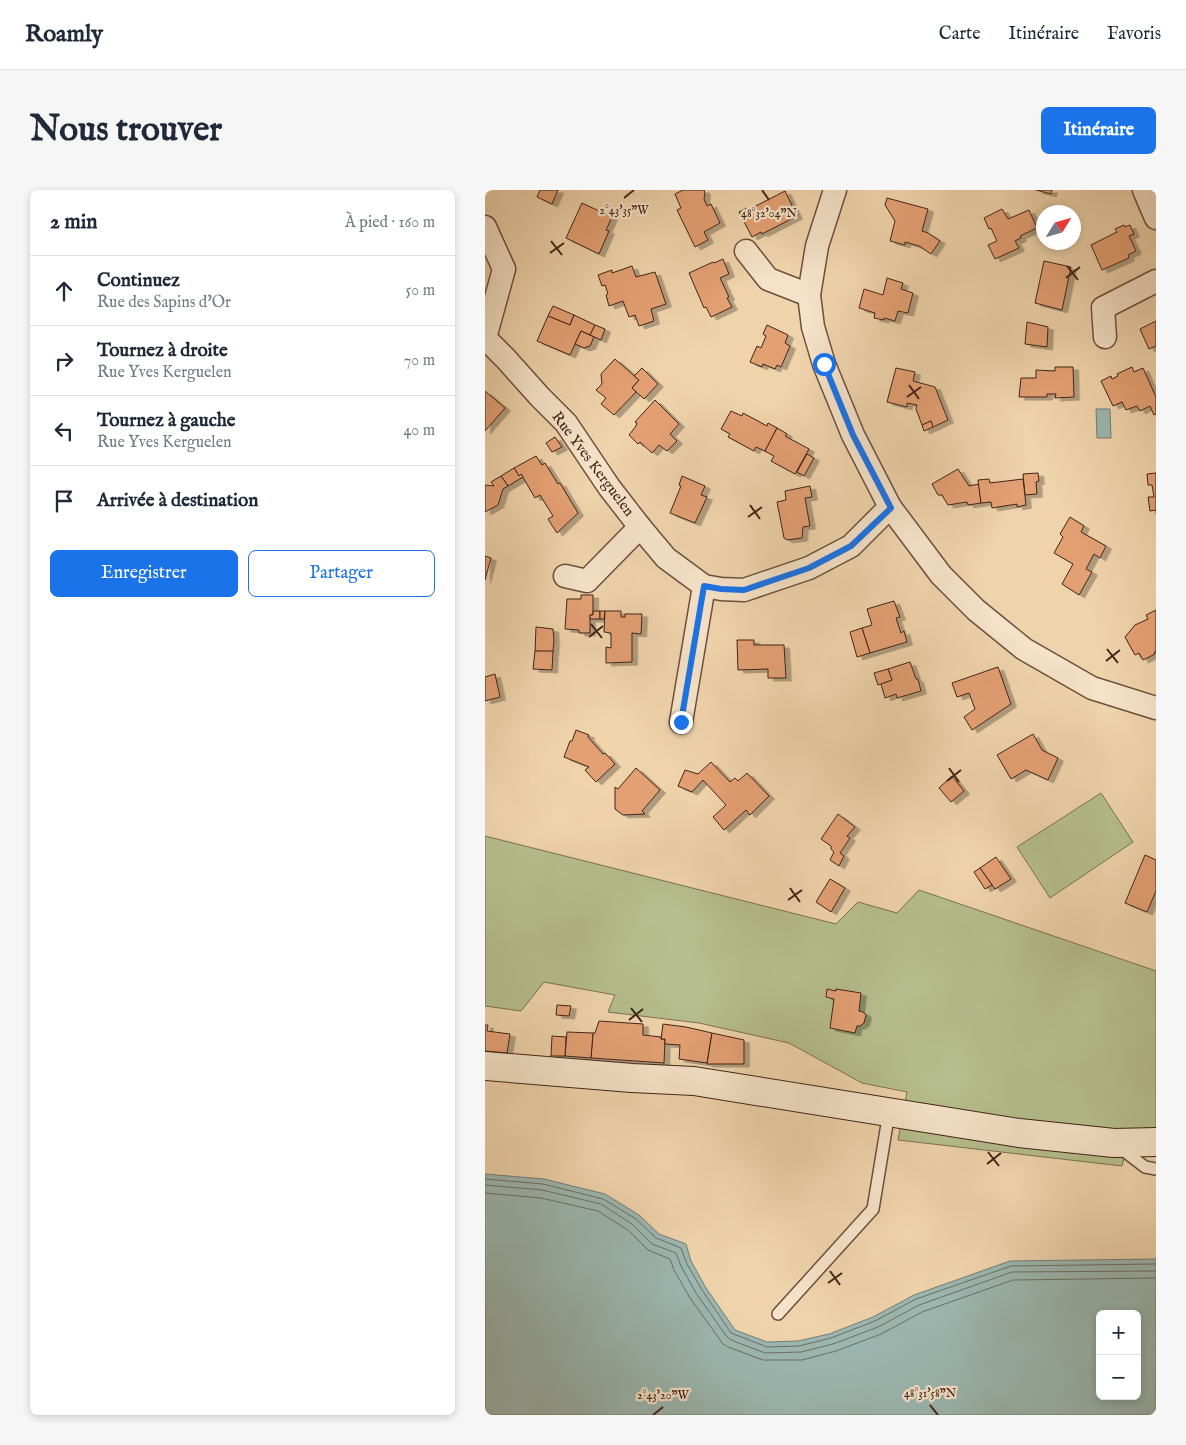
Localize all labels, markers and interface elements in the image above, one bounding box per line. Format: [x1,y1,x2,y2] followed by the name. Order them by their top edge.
[25,19,103,50] text: Roamly
[939,23,981,46] text: Carte
[1009,23,1079,46] text: Itinéraire
[1107,23,1161,46] text: Favoris
[1041,107,1156,154] button: Itinéraire
[30,108,222,153] text: Nous trouver
[599,203,649,218] text: 2°43'35"W
[1036,205,1081,250] north arrow
[741,206,798,221] text: 48°32'04"N
[50,209,97,236] text: 2 min
[345,213,435,233] text: À pied · 160 m
[97,269,180,293] text: Continuez
[50,277,78,305] icon: ahead
[406,281,435,301] text: 50 m
[97,293,231,313] text: Rue des Sapins d'Or
[97,339,228,363] text: Tournez à droite
[50,347,78,375] icon: right
[404,351,435,371] text: 70 m
[813,353,836,376] route start
[97,363,232,383] text: Rue Yves Kerguelen
[547,408,639,520] street label: Rue Yves Kerguelen
[97,409,236,433] text: Tournez à gauche
[50,417,78,445] icon: left
[403,421,435,441] text: 40 m
[97,433,232,453] text: Rue Yves Kerguelen
[50,487,78,515] icon: arrive
[97,489,258,513] text: Arrivée à destination
[50,550,238,597] button: Enregistrer
[248,550,435,597] button: Partager
[670,711,693,734] route end
[1096,1310,1141,1400] map controls
[1096,1310,1141,1355] button: +
[1096,1355,1141,1400] button: −
[904,1386,957,1401] text: 48°31'58"N
[637,1388,690,1403] text: 2°43'20"W

